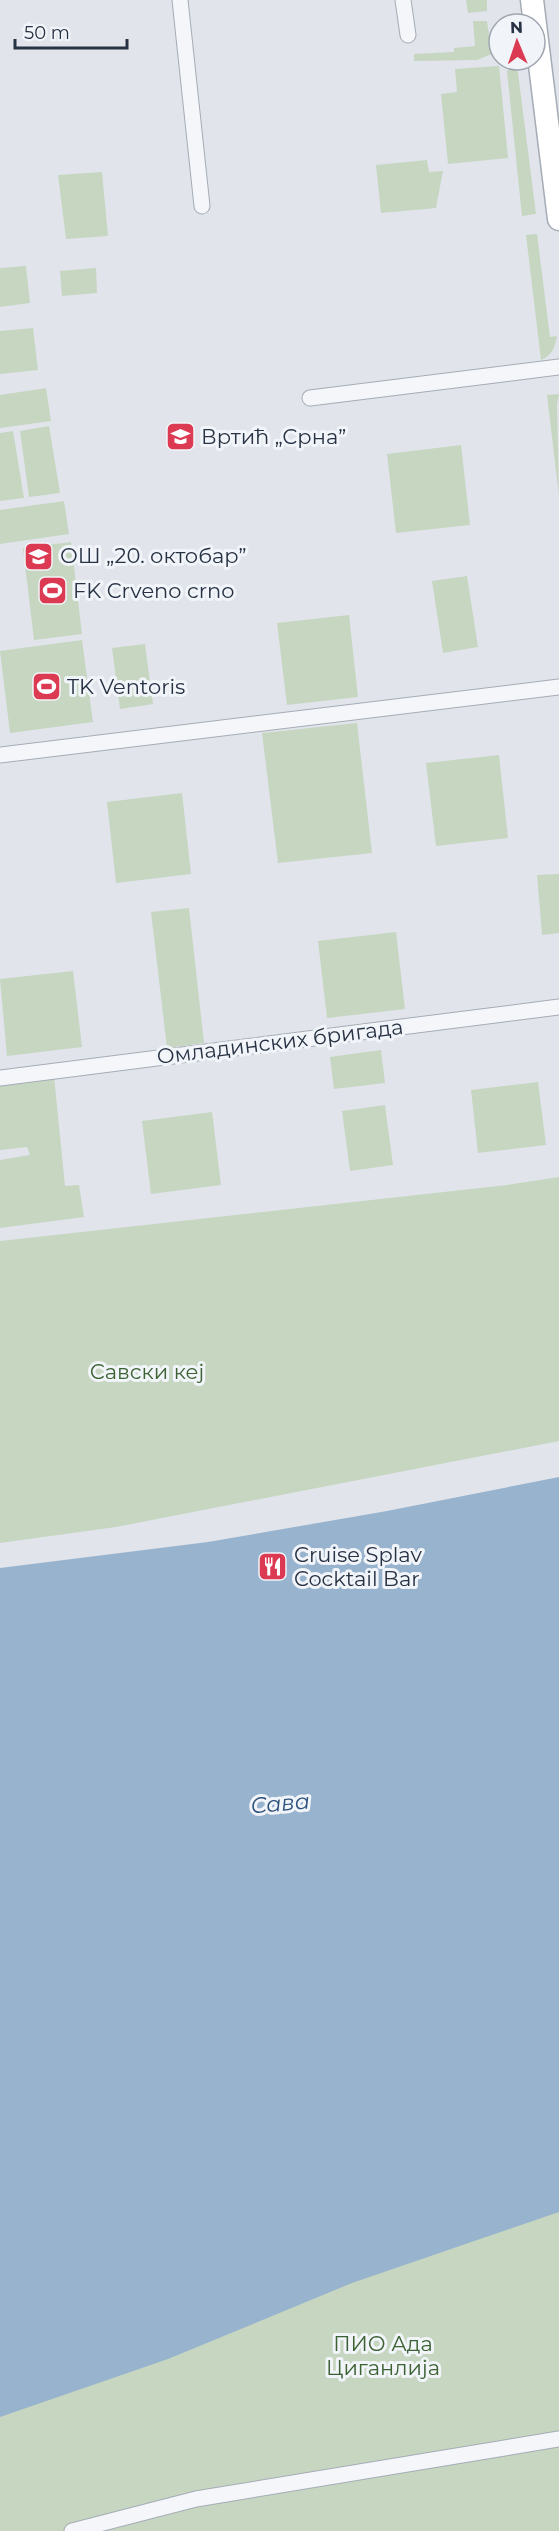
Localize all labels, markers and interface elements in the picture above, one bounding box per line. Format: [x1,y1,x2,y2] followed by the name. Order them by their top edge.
[15,12,128,50] scale bar
[487,12,547,72] north arrow
[510,18,523,37] text: N
[24,22,70,44] text: 50 m
[164,421,196,453] school or university icon: Вртић „Срна”
[201,424,346,449] place label: Вртић „Срна”
[23,540,55,572] school or university icon: ОШ „20. октобар”
[60,543,247,568] place label: ОШ „20. октобар”
[36,575,68,607] sports icon: FK Crveno crno
[73,578,234,603] place label: FK Crveno crno
[30,671,62,703] sports icon: TK Ventoris
[67,674,185,699] place label: TK Ventoris
[155,1014,405,1069] street label: Омладинских бригада
[90,1359,204,1384] park label: Савски кеј
[294,1542,422,1591] place label: Cruise Splav Cocktail Bar
[257,1551,289,1583] restaurant icon: Cruise Splav Cocktail Bar
[249,1787,311,1820] water label: Сава
[326,2331,440,2380] park label: ПИО Ада Циганлија

